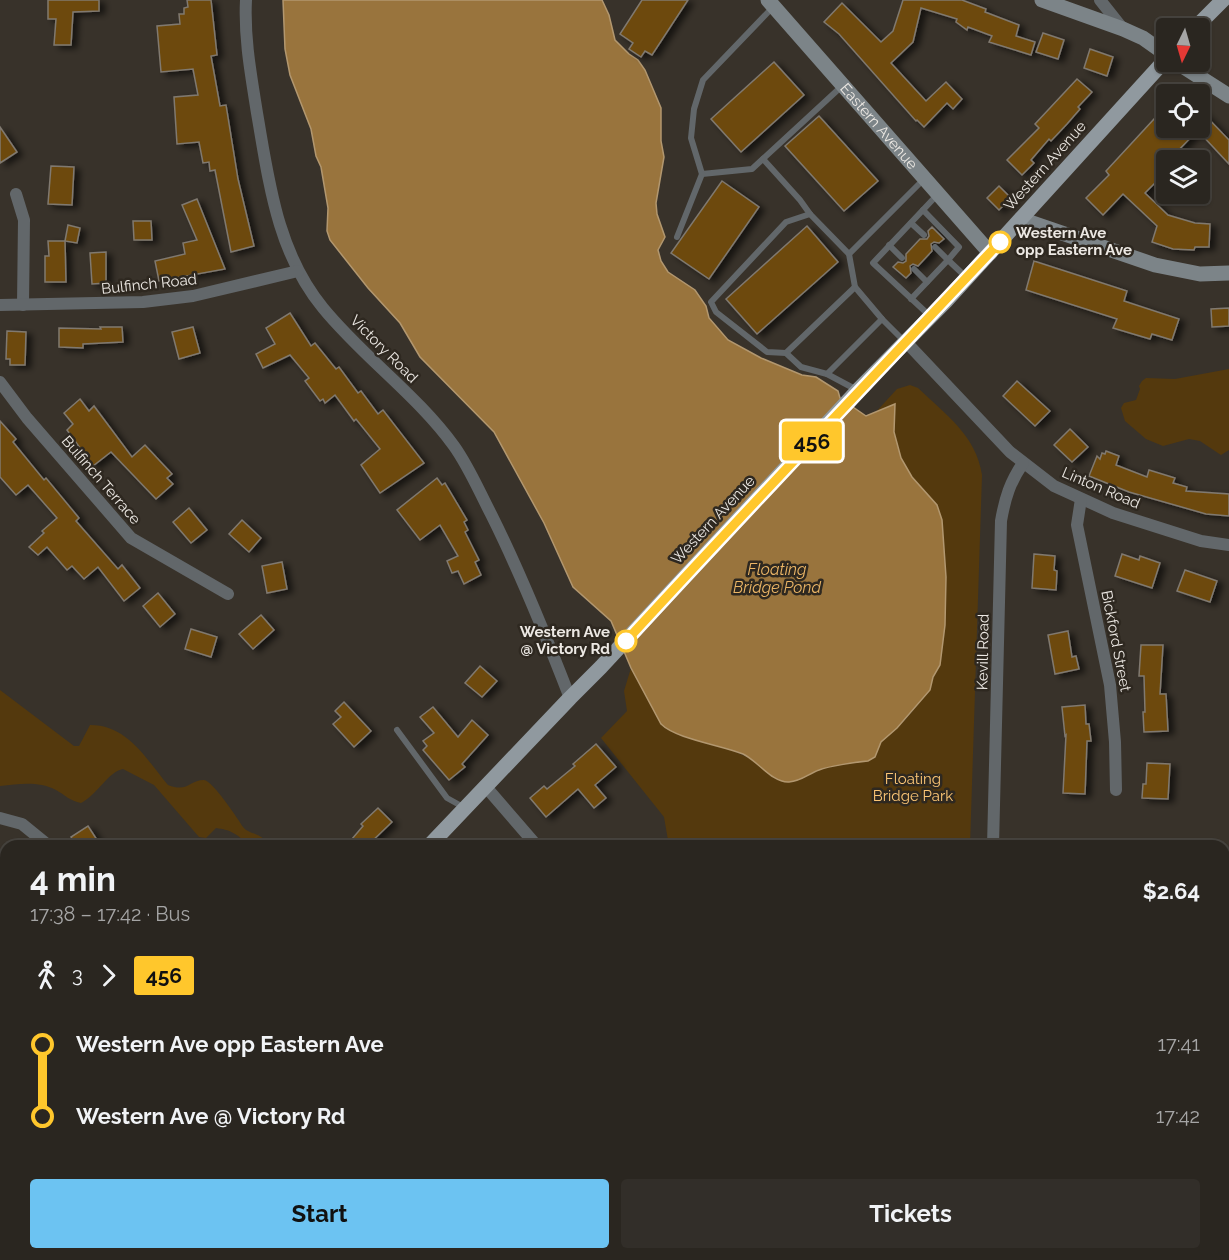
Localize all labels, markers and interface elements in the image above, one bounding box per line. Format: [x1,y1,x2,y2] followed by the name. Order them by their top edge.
[1156,18,1210,72] north arrow
[1156,18,1210,204] map controls
[836,80,921,173] street label: Eastern Avenue
[1156,84,1210,138] button: locate
[1000,117,1090,215] street label: Western Avenue
[1156,150,1210,204] button: layers
[1016,224,1132,259] place label: Western Ave opp Eastern Ave
[989,231,1011,253] marker: Western Ave opp Eastern Ave
[100,270,198,298] street label: Bulfinch Road
[346,311,422,387] street label: Victory Road
[778,422,846,460] line badge: 456
[794,429,830,454] text: 456
[58,432,145,528] street label: Bulfinch Terrace
[1059,463,1143,513] street label: Linton Road
[667,472,759,568] street label: Western Avenue
[733,560,821,597] water label: Floating Bridge Pond
[1097,589,1135,693] street label: Bickford Street
[973,614,993,690] street label: Kevill Road
[520,623,610,658] place label: Western Ave @ Victory Rd
[615,630,637,652] marker: Western Ave @ Victory Rd
[873,770,953,805] park label: Floating Bridge Park
[30,860,116,899] text: 4 min
[1143,878,1200,904] text: $2.64
[30,902,190,926] text: 17:38 – 17:42 · Bus
[30,959,63,992] icon: walk
[92,959,125,992] icon: forward
[72,963,83,987] text: 3
[146,963,182,988] text: 456
[76,1031,384,1057] text: Western Ave opp Eastern Ave
[1158,1032,1200,1056] text: 17:41
[76,1103,345,1129] text: Western Ave @ Victory Rd
[1156,1104,1200,1128] text: 17:42
[30,1179,609,1248] button: Start
[621,1179,1200,1248] button: Tickets

